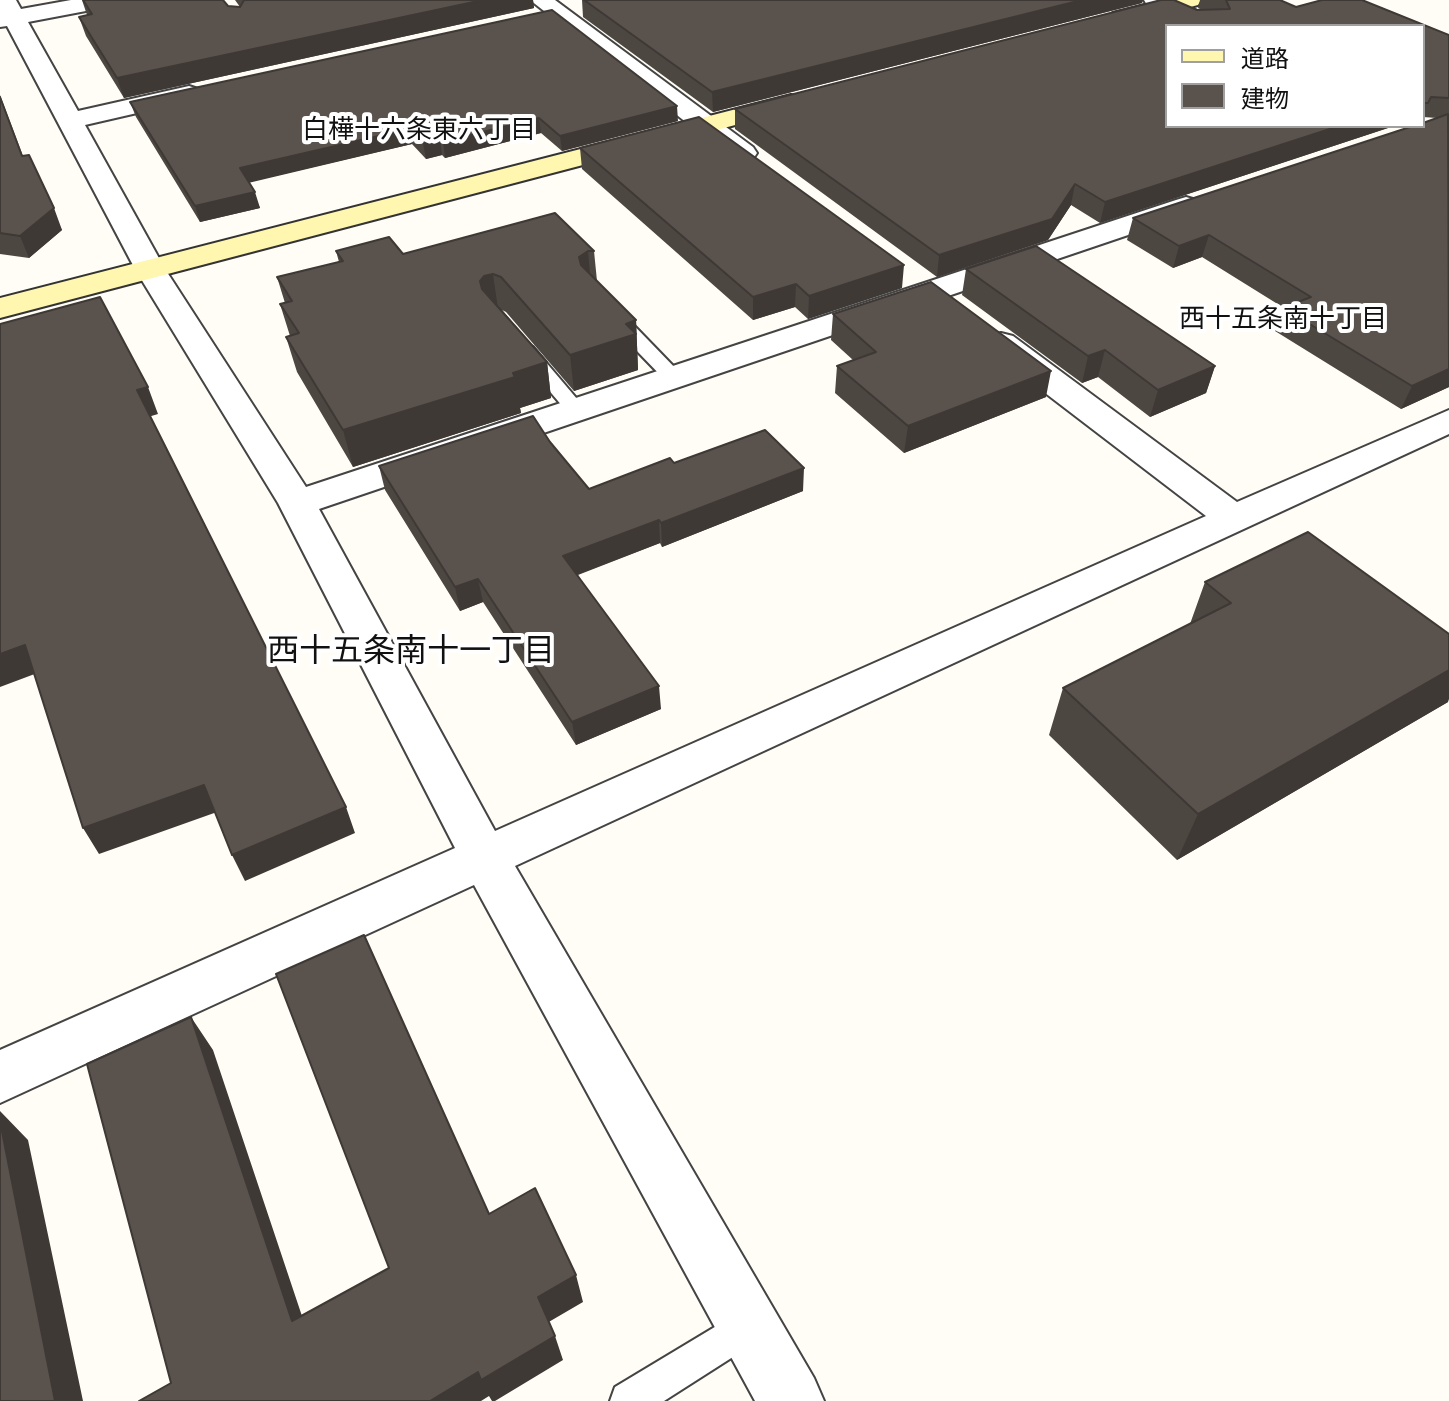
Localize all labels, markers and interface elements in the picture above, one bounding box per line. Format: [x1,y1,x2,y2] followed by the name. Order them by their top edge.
[1165,24,1425,128] legend
[1241,44,1289,73] text: 道路
[1241,84,1289,113] text: 建物
[302,115,536,147] district label: 白樺十六条東六丁目
[1179,304,1387,336] district label: 西十五条南十丁目
[267,633,555,671] district label: 西十五条南十一丁目

